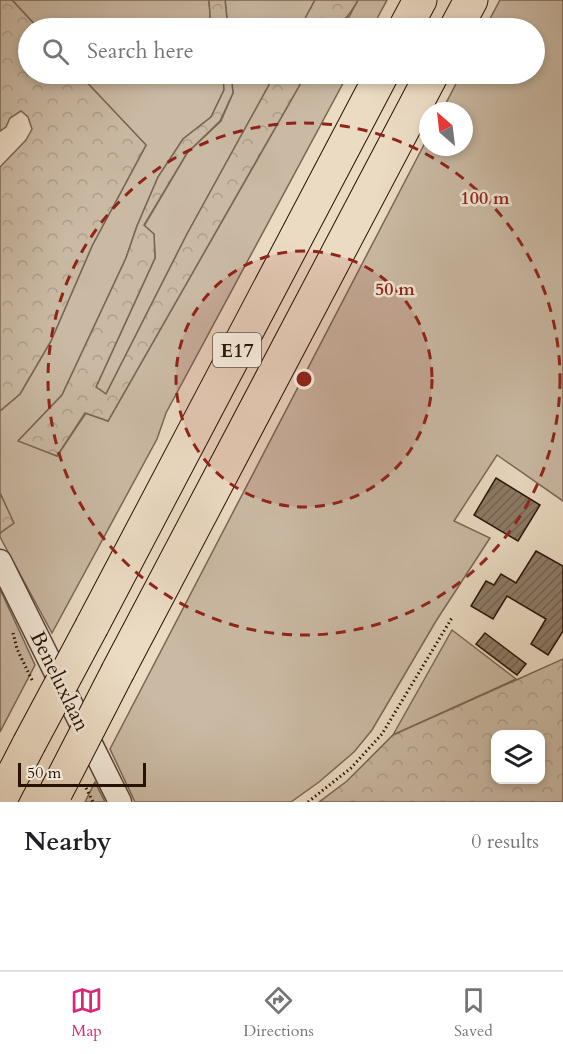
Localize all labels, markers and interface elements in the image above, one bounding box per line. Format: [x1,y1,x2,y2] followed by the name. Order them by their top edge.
[18,18,545,84] search box
[39,35,72,68] icon: search
[87,36,194,66] text: Search here
[419,102,473,156] north arrow
[460,186,510,211] text: 100 m
[375,277,415,302] text: 50 m
[213,333,261,367] road number: E17
[294,369,314,389] centre of rings
[23,626,96,736] street label: Beneluxlaan
[491,730,545,784] map controls
[491,730,545,784] button: layers
[18,760,146,788] scale bar
[27,762,61,784] text: 50 m
[24,824,112,859] text: Nearby
[471,828,539,855] text: 0 results
[70,984,103,1042] tab: Map
[243,984,314,1042] tab: Directions
[454,984,493,1042] tab: Saved

